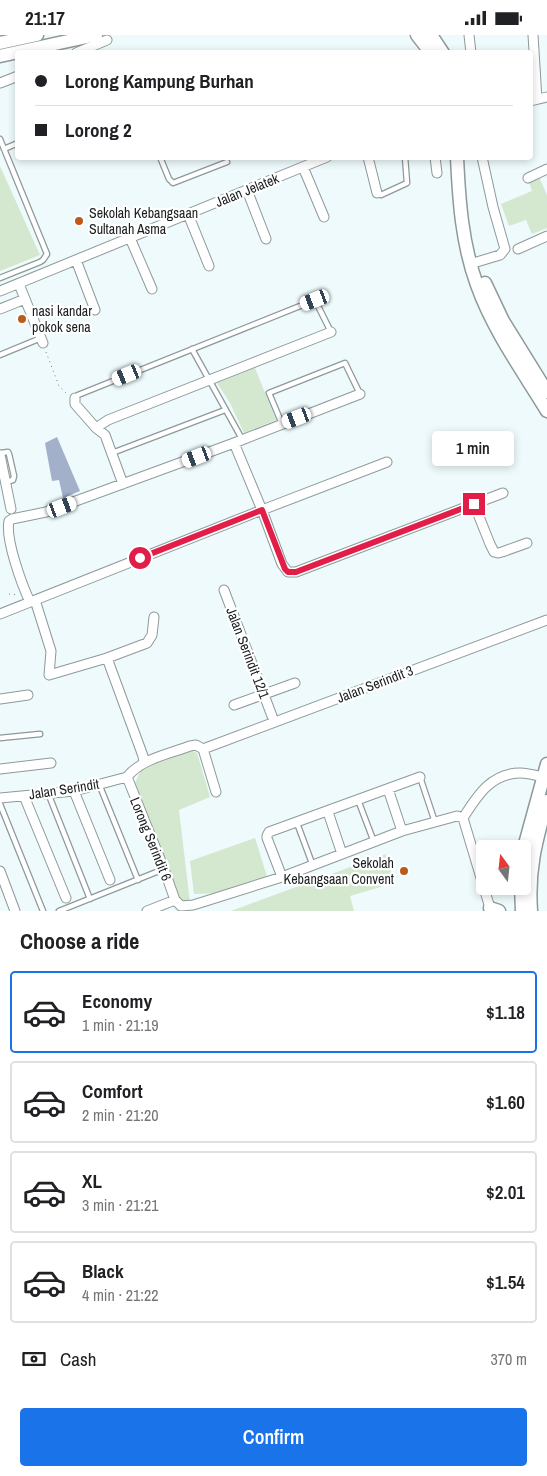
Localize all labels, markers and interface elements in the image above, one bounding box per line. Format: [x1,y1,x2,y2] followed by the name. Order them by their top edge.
[25,5,65,31] text: 21:17
[65,68,254,94] text: Lorong Kampung Burhan
[65,117,132,143] text: Lorong 2
[213,169,282,211] street label: Jalan Jelatek
[89,204,198,238] place label: Sekolah Kebangsaan Sultanah Asma
[73,215,85,227] marker: Sekolah Kebangsaan Sultanah Asma
[298,288,331,312] car
[32,302,92,336] place label: nasi kandar pokok sena
[16,313,28,325] marker: nasi kandar pokok sena
[110,362,143,388] car
[280,406,313,430] car
[433,431,515,467] callout: 1 min
[456,437,490,459] text: 1 min
[180,445,213,469] car
[463,493,485,515] route end
[45,495,78,519] car
[129,547,151,569] route start
[222,605,274,702] street label: Jalan Serindit 12/1
[334,661,416,707] street label: Jalan Serindit 3
[28,775,100,803] street label: Jalan Serindit
[126,794,176,884] street label: Lorong Serindit 6
[476,840,531,895] north arrow
[476,840,531,895] map controls
[284,854,394,888] place label: Sekolah Kebangsaan Convent
[398,865,410,877] marker: Sekolah Kebangsaan Convent
[20,926,139,956] text: Choose a ride
[82,988,152,1014] text: Economy
[22,990,67,1035] icon: car
[486,999,525,1025] text: $1.18
[82,1014,159,1036] text: 1 min · 21:19
[82,1078,143,1104] text: Comfort
[22,1080,67,1125] icon: car
[486,1089,525,1115] text: $1.60
[82,1104,159,1126] text: 2 min · 21:20
[82,1168,102,1194] text: XL
[22,1170,67,1215] icon: car
[486,1179,525,1205] text: $2.01
[82,1194,159,1216] text: 3 min · 21:21
[82,1258,124,1284] text: Black
[22,1260,67,1305] icon: car
[486,1269,525,1295] text: $1.54
[82,1284,159,1306] text: 4 min · 21:22
[20,1345,48,1373] icon: cash
[60,1346,96,1372] text: Cash
[491,1348,527,1370] text: 370 m
[20,1408,527,1466] button: Confirm

